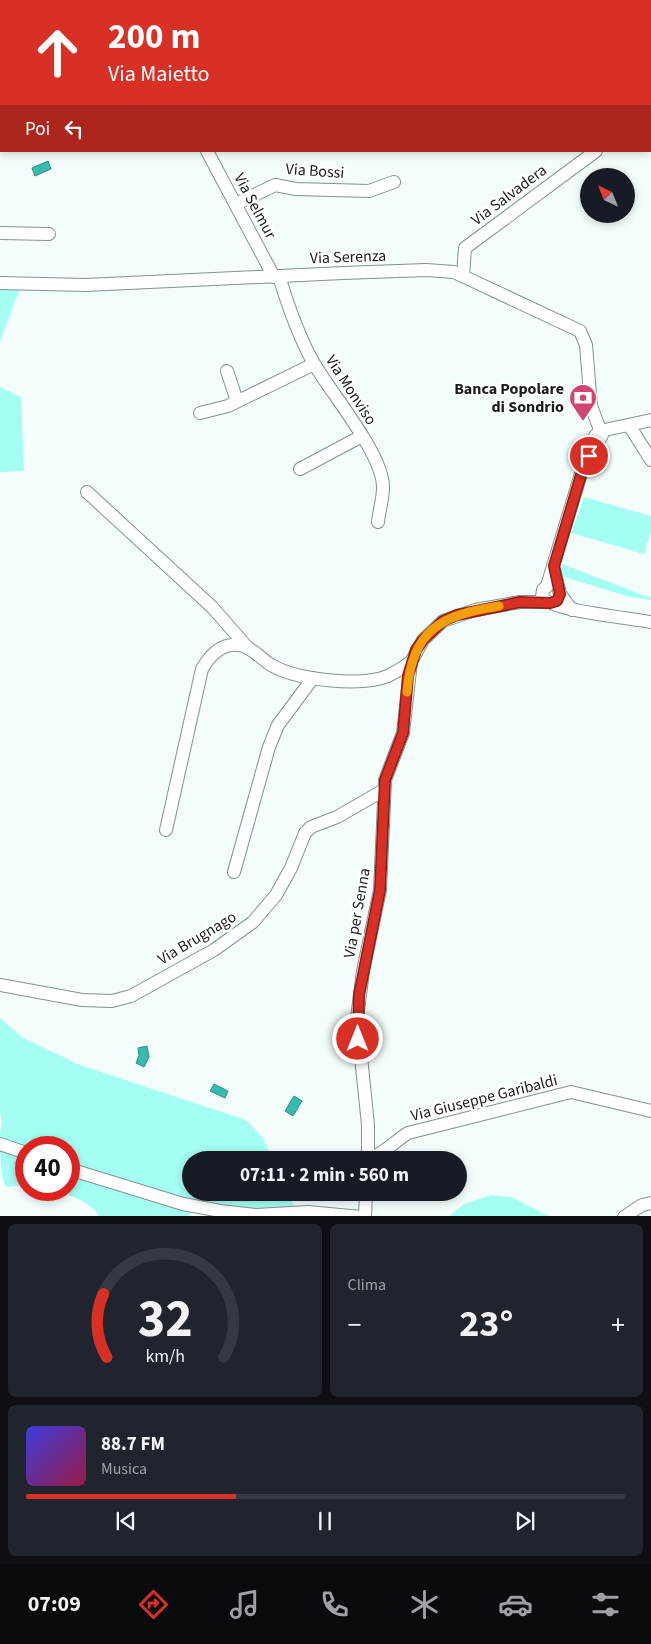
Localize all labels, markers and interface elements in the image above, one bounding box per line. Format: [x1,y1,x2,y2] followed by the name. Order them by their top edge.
[108,12,200,62] text: 200 m
[25,20,90,85] icon: ahead
[108,58,209,90] text: Via Maietto
[60,115,88,143] icon: left
[25,116,50,143] text: Poi
[285,158,345,184] street label: Via Bossi
[467,159,551,231] street label: Via Salvadera
[580,168,635,222] north arrow
[580,168,635,223] map controls
[228,169,282,243] street label: Via Selmur
[309,245,387,269] street label: Via Serenza
[320,351,382,429] street label: Via Monviso
[454,378,564,418] place label: Banca Popolare di Sondrio
[568,383,598,422] bank icon: Banca Popolare di Sondrio
[568,435,610,477] pin
[575,442,603,470] icon: arrive
[338,866,376,960] street label: Via per Senna
[153,906,241,970] street label: Via Brugnago
[331,1012,383,1064] position arrow
[408,1069,560,1127] street label: Via Giuseppe Garibaldi
[15,1136,80,1201] speed limit sign: 40
[240,1162,409,1189] text: 07:11 · 2 min · 560 m
[348,1274,386,1296] text: Clima
[137,1283,192,1357] text: 32
[459,1297,513,1351] text: 23°
[348,1305,361,1345] text: −
[611,1305,625,1345] text: +
[145,1344,185,1369] text: km/h
[101,1431,165,1458] text: 88.7 FM
[101,1458,147,1480] text: Musica
[112,1507,140,1535] icon: previous
[311,1507,339,1535] icon: pause
[511,1507,539,1535] icon: next
[136,1587,171,1622] icon: directions
[227,1587,262,1622] icon: music
[317,1587,352,1622] icon: phone
[407,1587,442,1622] icon: climate
[498,1587,533,1622] icon: car
[588,1587,623,1622] icon: filters
[28,1588,81,1620] text: 07:09

